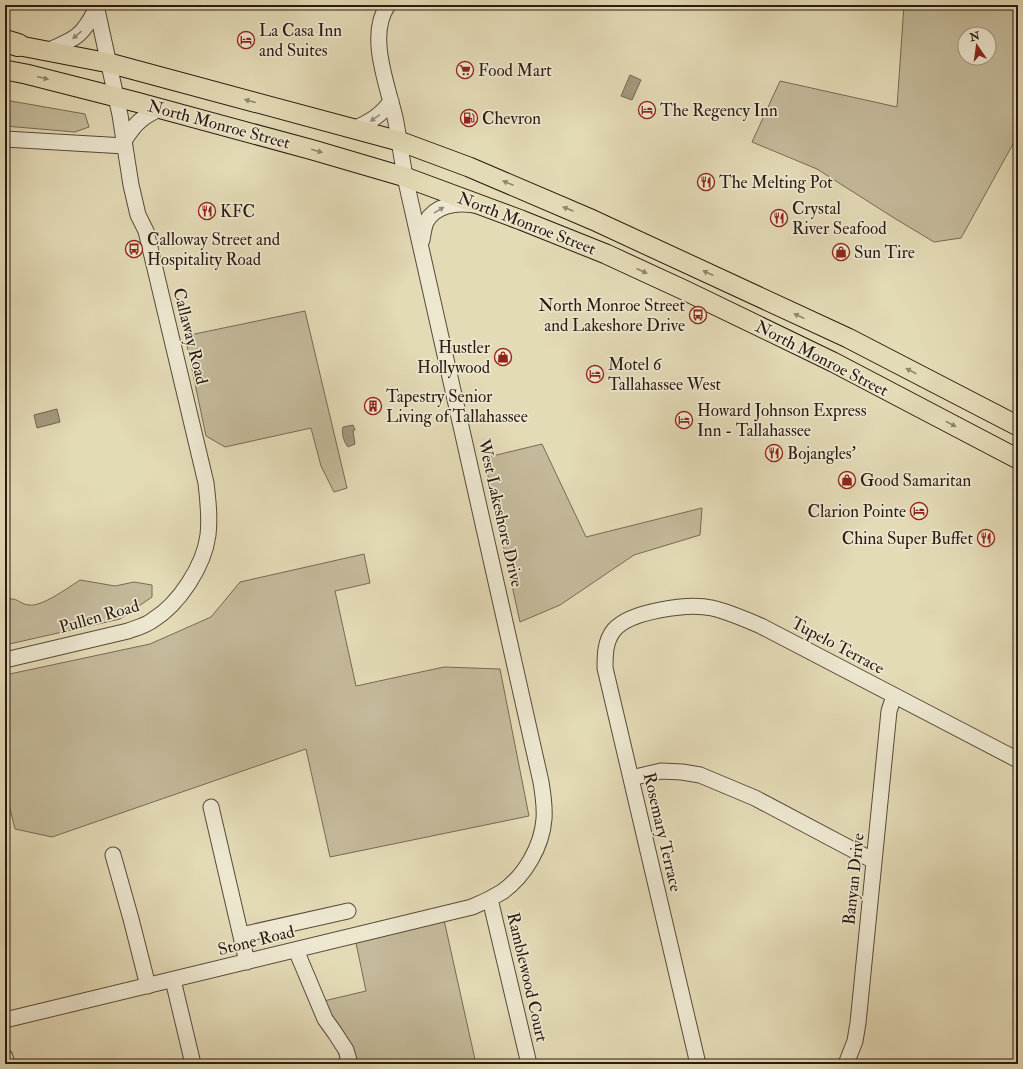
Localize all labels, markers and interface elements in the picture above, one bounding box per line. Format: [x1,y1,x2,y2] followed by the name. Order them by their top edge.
[259,20,342,61] place label: La Casa Inn and Suites
[957,26,997,66] north arrow
[968,29,982,44] text: N
[236,30,256,50] hotel icon: La Casa Inn and Suites
[72,31,82,40] one-way arrow
[455,60,475,80] supermarket icon: Food Mart
[478,60,552,81] place label: Food Mart
[37,75,49,81] one-way arrow
[145,95,293,154] street label: North Monroe Street
[244,98,256,104] one-way arrow
[637,100,657,120] hotel icon: The Regency Inn
[660,100,778,122] place label: The Regency Inn
[459,108,479,128] fuel station icon: Chevron
[482,108,541,129] place label: Chevron
[369,114,380,122] one-way arrow
[311,148,323,154] one-way arrow
[696,172,716,192] restaurant icon: The Melting Pot
[719,172,833,193] place label: The Melting Pot
[501,180,513,186] one-way arrow
[455,187,599,260] street label: North Monroe Street
[792,198,887,239] place label: Crystal River Seafood
[197,201,217,221] restaurant icon: KFC
[220,201,255,222] place label: KFC
[563,206,574,212] one-way arrow
[433,207,445,214] one-way arrow
[769,208,789,228] restaurant icon: Crystal River Seafood
[147,229,281,271] place label: Calloway Street and Hospitality Road
[124,239,144,259] bus stop icon: Calloway Street and Hospitality Road
[831,242,851,262] shop icon: Sun Tire
[854,242,915,263] place label: Sun Tire
[636,268,647,274] one-way arrow
[703,270,714,276] one-way arrow
[167,286,213,387] street label: Callaway Road
[538,295,685,336] place label: North Monroe Street and Lakeshore Drive
[688,305,708,325] bus stop icon: North Monroe Street and Lakeshore Drive
[794,313,805,319] one-way arrow
[752,316,892,401] street label: North Monroe Street
[417,337,491,379] place label: Hustler Hollywood
[493,347,513,367] shop icon: Hustler Hollywood
[608,354,721,395] place label: Motel 6 Tallahassee West
[585,364,605,384] hotel icon: Motel 6 Tallahassee West
[905,368,916,374] one-way arrow
[386,386,528,427] place label: Tapestry Senior Living of Tallahassee
[363,396,383,416] building icon: Tapestry Senior Living of Tallahassee
[697,400,867,441] place label: Howard Johnson Express Inn - Tallahassee
[674,410,694,430] hotel icon: Howard Johnson Express Inn - Tallahassee
[945,420,957,427] one-way arrow
[473,436,528,589] street label: West Lakeshore Drive
[764,443,784,463] restaurant icon: Bojangles'
[787,443,856,464] place label: Bojangles'
[837,470,857,490] shop icon: Good Samaritan
[860,470,971,491] place label: Good Samaritan
[808,501,906,522] place label: Clarion Pointe
[909,501,929,521] hotel icon: Clarion Pointe
[842,528,973,550] place label: China Super Buffet
[976,528,996,548] restaurant icon: China Super Buffet
[57,595,142,638] street label: Pullen Road
[787,612,888,680] street label: Tupelo Terrace
[638,770,686,894] street label: Rosemary Terrace
[838,832,870,926] street label: Banyan Drive
[502,911,553,1044] street label: Ramblewood Court
[216,921,297,960] street label: Stone Road

